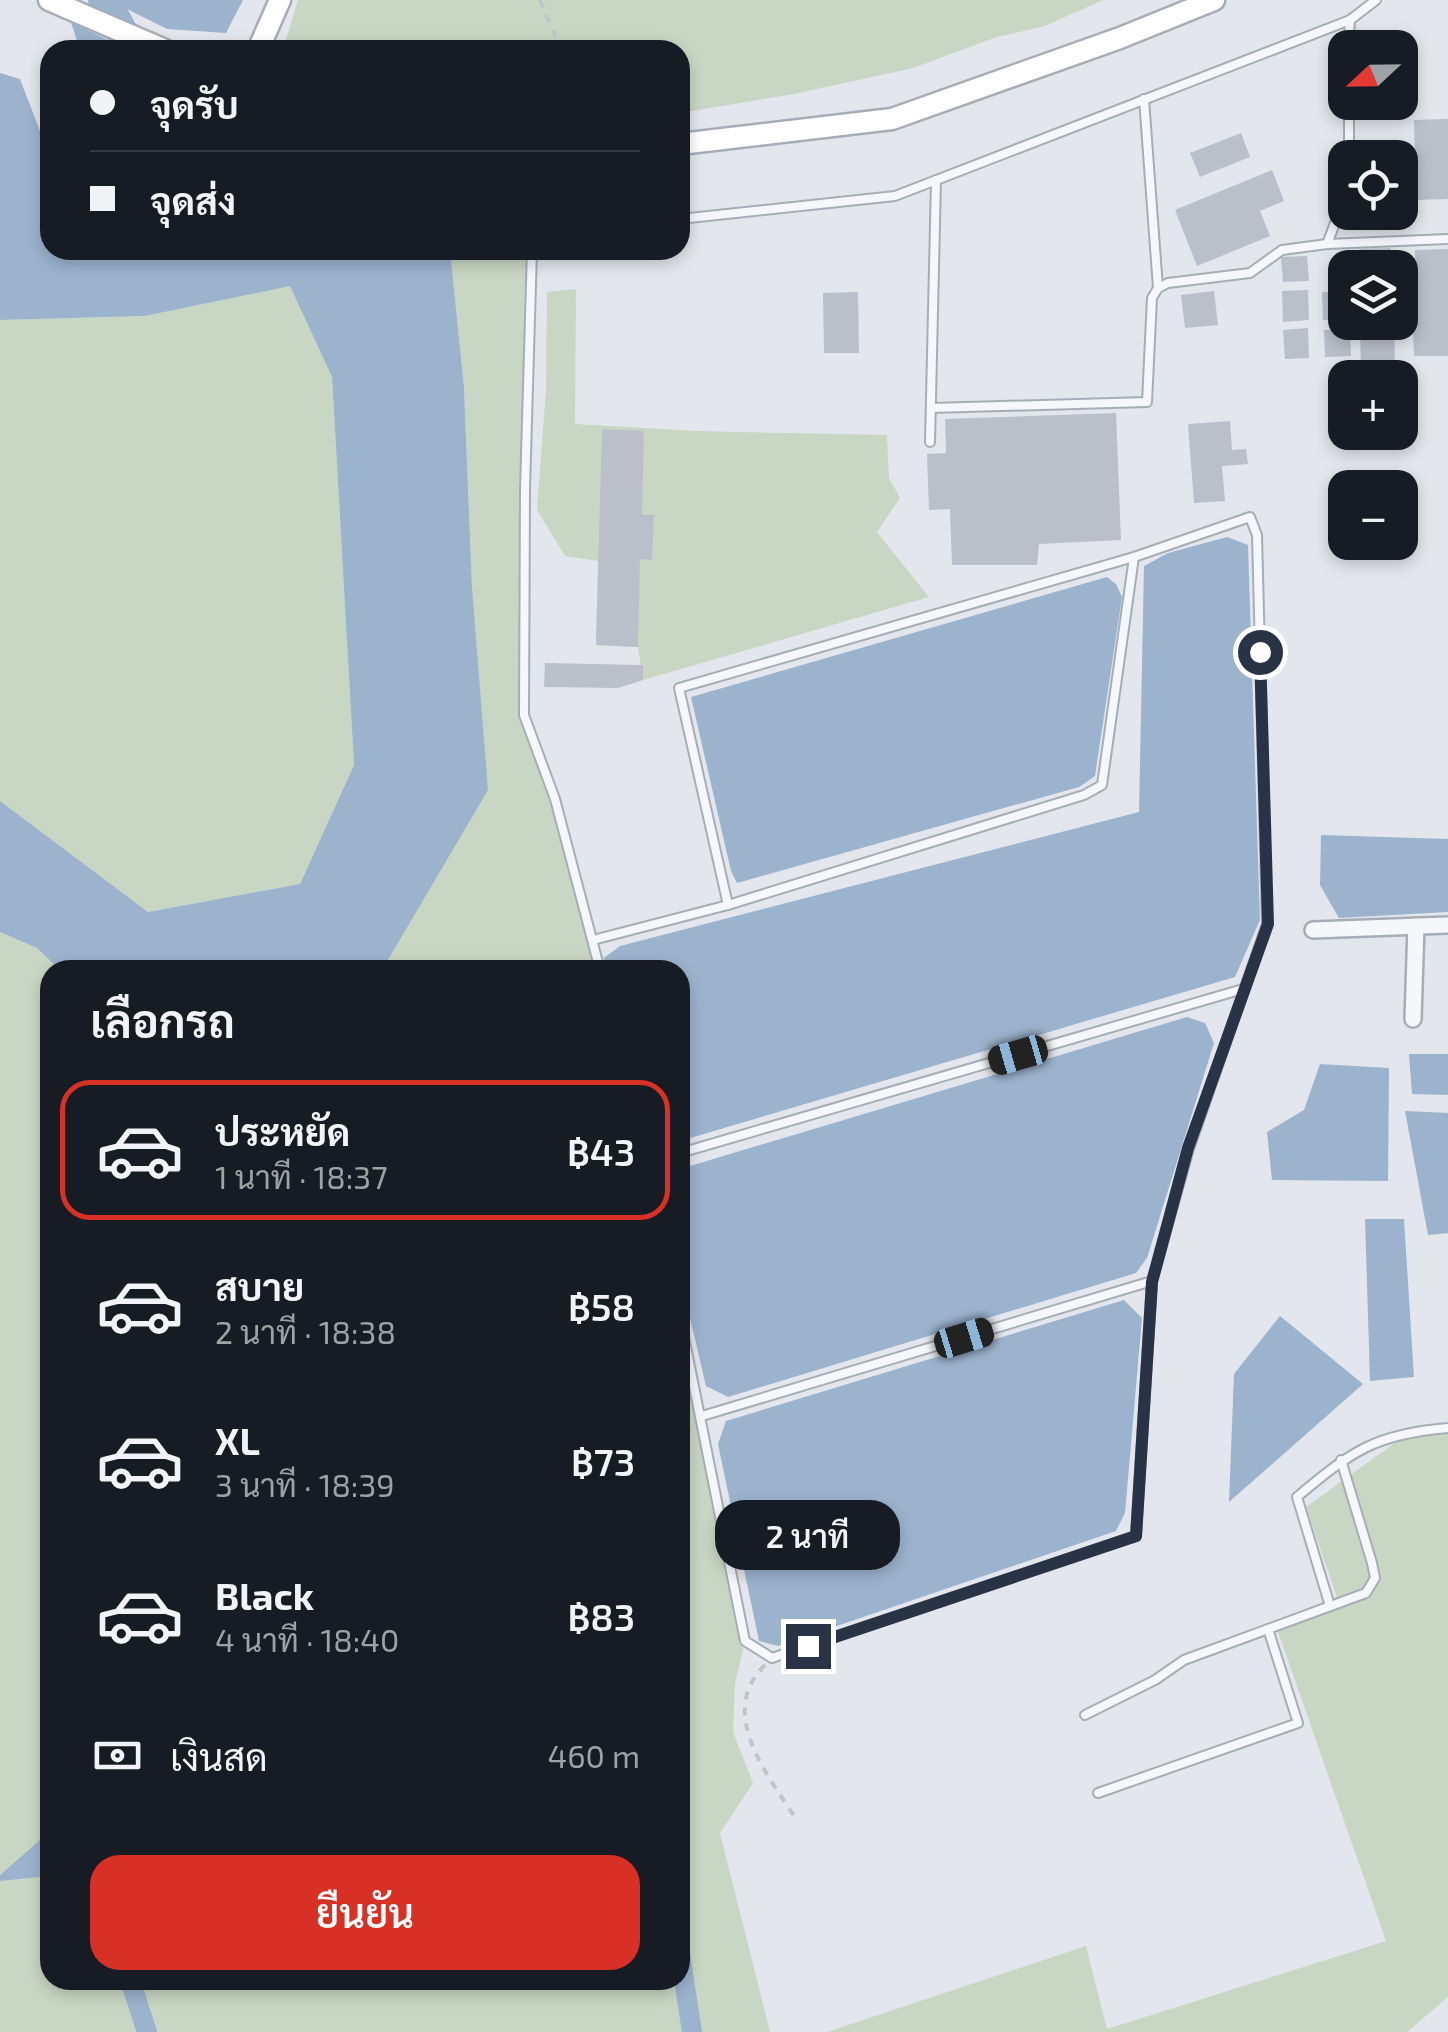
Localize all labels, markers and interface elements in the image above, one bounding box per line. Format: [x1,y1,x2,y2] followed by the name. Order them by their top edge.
[1328,30,1418,120] north arrow
[1328,30,1418,560] map controls
[150,81,239,127] text: จุดรับ
[1328,140,1418,230] button: locate
[150,177,236,223] text: จุดส่ง
[1328,250,1418,340] button: layers
[1328,360,1418,450] button: +
[1328,470,1418,560] button: −
[1238,630,1283,675] route start
[90,993,235,1047] text: เลือกรถ
[985,1032,1051,1078] car
[95,1105,185,1195] icon: car
[215,1108,350,1154] text: ประหยัด
[567,1128,635,1174] text: ฿43
[215,1157,388,1195] text: 1 นาที · 18:37
[95,1260,185,1350] icon: car
[215,1263,304,1309] text: สบาย
[568,1283,635,1329] text: ฿58
[215,1312,396,1350] text: 2 นาที · 18:38
[931,1315,997,1361] car
[95,1415,185,1505] icon: car
[215,1417,260,1463] text: XL
[571,1438,635,1484] text: ฿73
[215,1465,395,1503] text: 3 นาที · 18:39
[716,1501,900,1571] callout: 2 นาที
[766,1516,849,1554] text: 2 นาที
[95,1570,185,1660] icon: car
[215,1572,314,1618] text: Black
[567,1593,635,1639] text: ฿83
[215,1620,399,1658] text: 4 นาที · 18:40
[786,1624,831,1669] route end
[90,1728,145,1783] icon: cash
[170,1733,268,1779] text: เงินสด
[548,1736,640,1774] text: 460 m
[90,1855,640,1970] button: ยืนยัน

